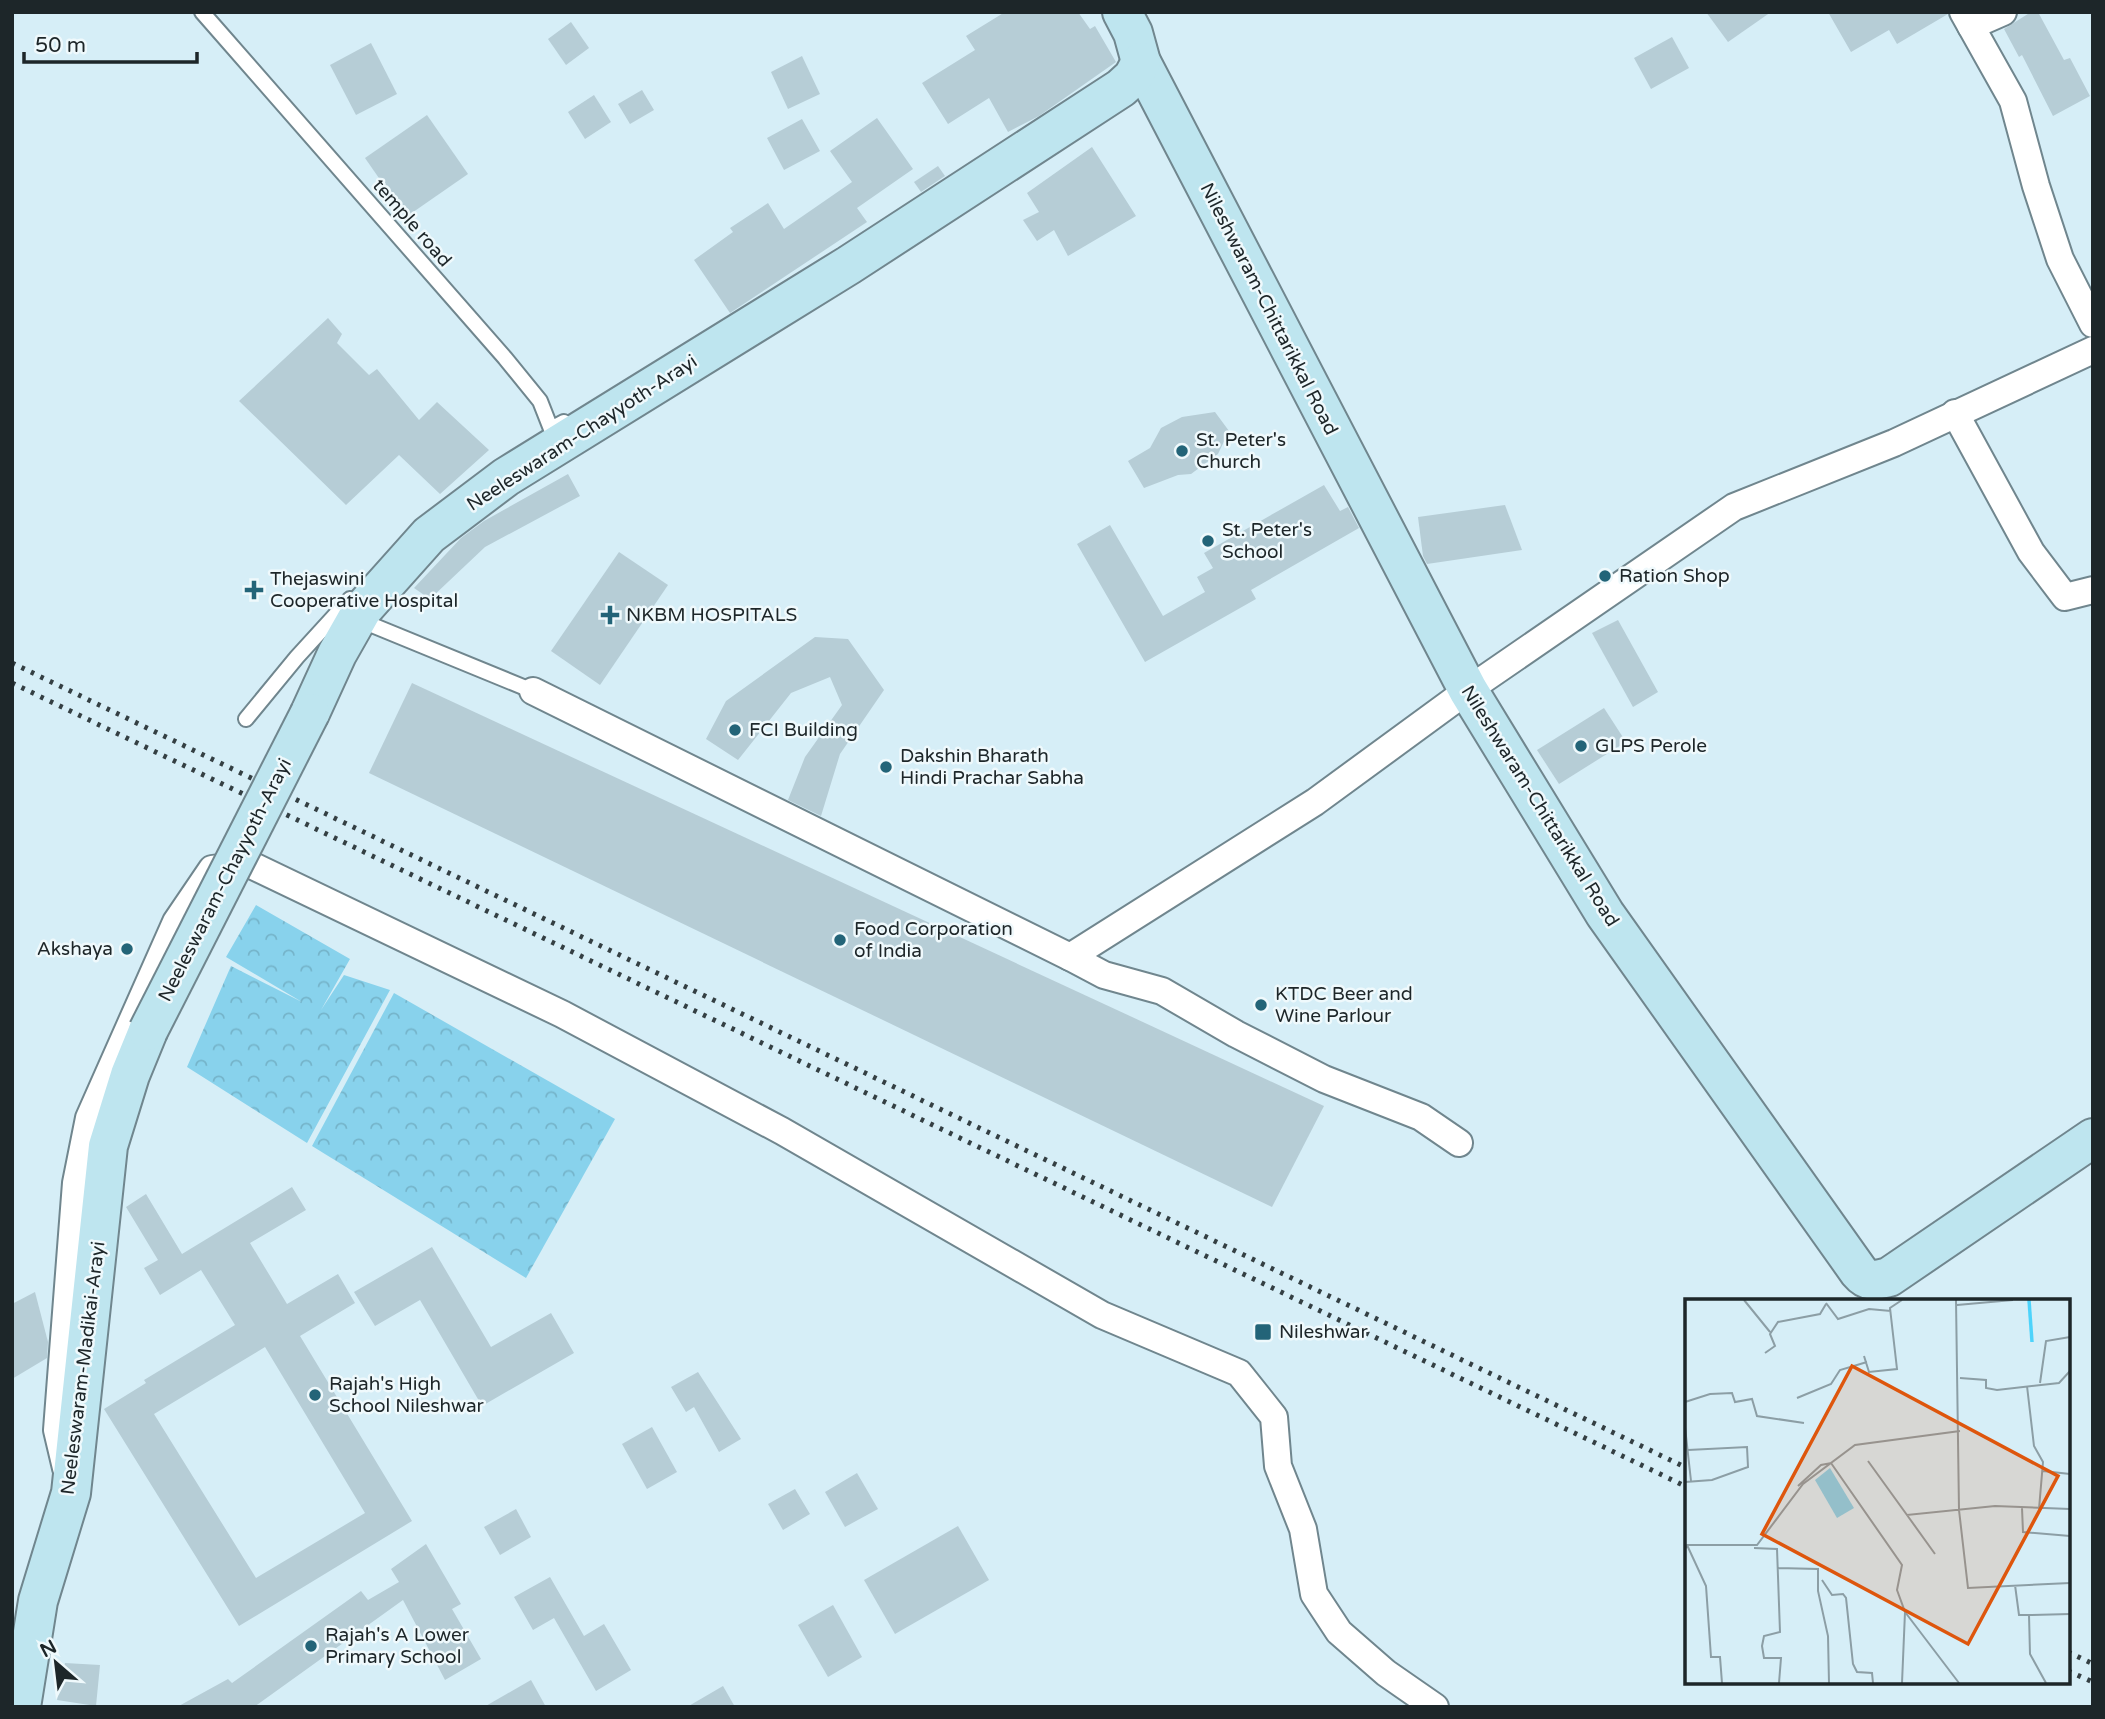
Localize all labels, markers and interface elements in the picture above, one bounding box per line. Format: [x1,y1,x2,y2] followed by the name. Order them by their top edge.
[24,21,198,65] scale bar
[35,33,86,58] text: 50 m
[368,175,456,271] street label: temple road
[1196,179,1342,439] street label: Nileshwaram-Chittarikkal Road
[463,350,701,516] street label: Neeleswaram-Chayyoth-Arayi
[1196,429,1286,473] place label: St. Peter's Church
[1174,443,1190,459] marker: St. Peter's Church
[1222,519,1312,563] place label: St. Peter's School
[1200,533,1216,549] marker: St. Peter's School
[1619,565,1730,587] place label: Ration Shop
[270,568,458,612] place label: Thejaswini Cooperative Hospital
[1597,568,1613,584] marker: Ration Shop
[244,580,264,600] marker: Thejaswini Cooperative Hospital
[626,604,797,626] place label: NKBM HOSPITALS
[600,605,620,625] marker: NKBM HOSPITALS
[1457,681,1623,931] street label: Nileshwaram-Chittarikkal Road
[749,719,858,741] place label: FCI Building
[727,722,743,738] marker: FCI Building
[1595,735,1707,757] place label: GLPS Perole
[1573,738,1589,754] marker: GLPS Perole
[900,745,1084,789] place label: Dakshin Bharath Hindi Prachar Sabha
[154,755,296,1005] street label: Neeleswaram-Chayyoth-Arayi
[878,759,894,775] marker: Dakshin Bharath Hindi Prachar Sabha
[854,918,1013,962] place label: Food Corporation of India
[832,932,848,948] marker: Food Corporation of India
[37,938,113,960] place label: Akshaya
[119,941,135,957] marker: Akshaya
[1275,983,1413,1027] place label: KTDC Beer and Wine Parlour
[1253,997,1269,1013] marker: KTDC Beer and Wine Parlour
[57,1240,109,1496] street label: Neeleswaram-Madikai-Arayi
[1685,1299,2070,1684] inset map
[1279,1321,1368,1343] place label: Nileshwar
[1253,1322,1273,1342] marker: Nileshwar
[329,1373,485,1417] place label: Rajah's High School Nileshwar
[307,1387,323,1403] marker: Rajah's High School Nileshwar
[325,1624,470,1668] place label: Rajah's A Lower Primary School
[21,1628,91,1698] north arrow
[37,1636,60,1662] text: N
[303,1638,319,1654] marker: Rajah's A Lower Primary School

